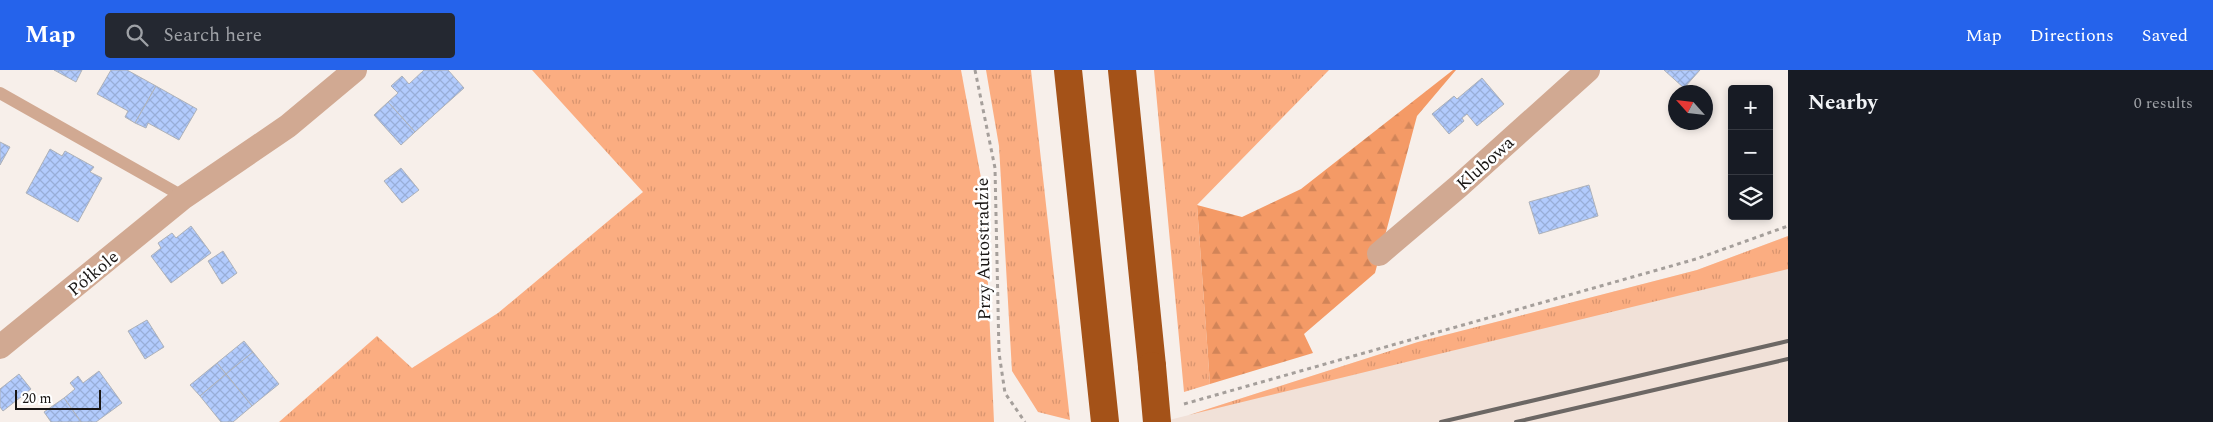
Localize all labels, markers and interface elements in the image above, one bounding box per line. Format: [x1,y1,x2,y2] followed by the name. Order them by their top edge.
[105,13,455,58] search box
[25,17,75,53] text: Map
[123,21,151,49] icon: search
[163,21,262,50] text: Search here
[1966,22,2002,49] text: Map
[2030,22,2114,49] text: Directions
[2142,22,2188,49] text: Saved
[1668,85,1713,130] north arrow
[1728,85,1773,220] map controls
[1728,85,1773,130] button: +
[1808,87,1878,119] text: Nearby
[2134,91,2193,115] text: 0 results
[1450,130,1521,197] street label: Klubowa
[1728,130,1773,175] button: −
[1728,175,1773,220] button: layers
[969,177,998,321] street label: Przy Autostradzie
[62,244,125,303] street label: Półkole
[15,387,101,410] scale bar
[22,388,52,409] text: 20 m

